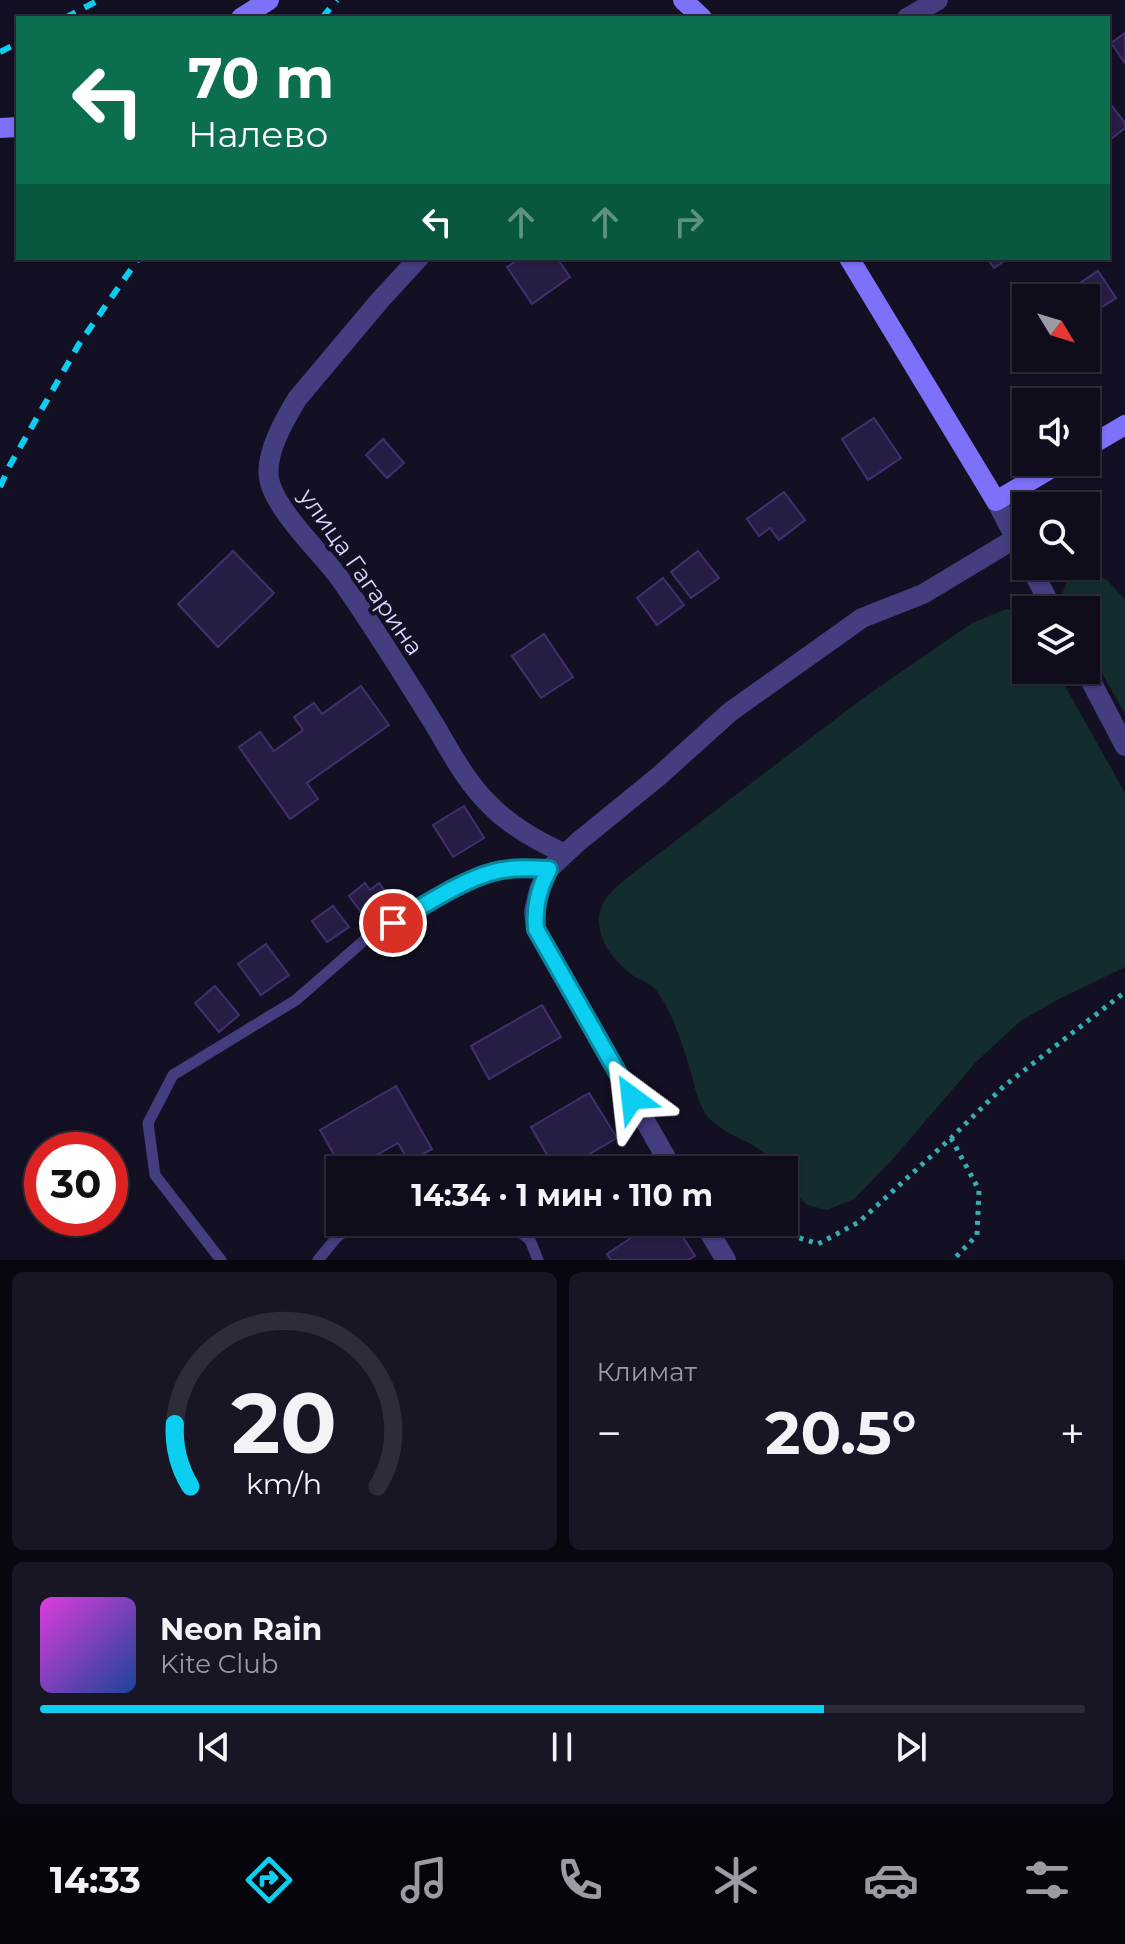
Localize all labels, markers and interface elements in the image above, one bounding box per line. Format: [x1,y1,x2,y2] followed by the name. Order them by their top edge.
[188,44,334,112] text: 70 m
[56,48,160,152] icon: left
[188,112,328,156] text: Налево
[415,200,459,244] icon: left
[499,200,543,244] icon: ahead
[583,200,627,244] icon: ahead
[667,200,711,244] icon: right
[1012,284,1100,372] north arrow
[1012,284,1100,684] map controls
[1012,388,1100,476] button: sound
[293,482,430,661] street label: улица Гагарина
[1012,492,1100,580] button: search
[1012,596,1100,684] button: layers
[359,889,427,957] pin
[371,901,415,945] icon: arrive
[590,1056,674,1140] position arrow
[24,1132,128,1236] speed limit sign: 30
[411,1177,713,1214] text: 14:34 · 1 мин · 110 m
[597,1356,697,1388] text: Климат
[231,1372,337,1474] text: 20
[765,1396,916,1469] text: 20.5°
[597,1406,622,1460] text: −
[1060,1406,1085,1460] text: +
[246,1466,322,1501] text: km/h
[160,1611,322,1648] text: Neon Rain
[160,1648,278,1680] text: Kite Club
[192,1725,236,1769] icon: previous
[540,1725,584,1769] icon: pause
[889,1725,933,1769] icon: next
[241,1852,297,1908] icon: directions
[396,1852,452,1908] icon: music
[552,1852,608,1908] icon: phone
[708,1852,764,1908] icon: climate
[863,1852,919,1908] icon: car
[1019,1852,1075,1908] icon: filters
[50,1858,141,1902] text: 14:33

